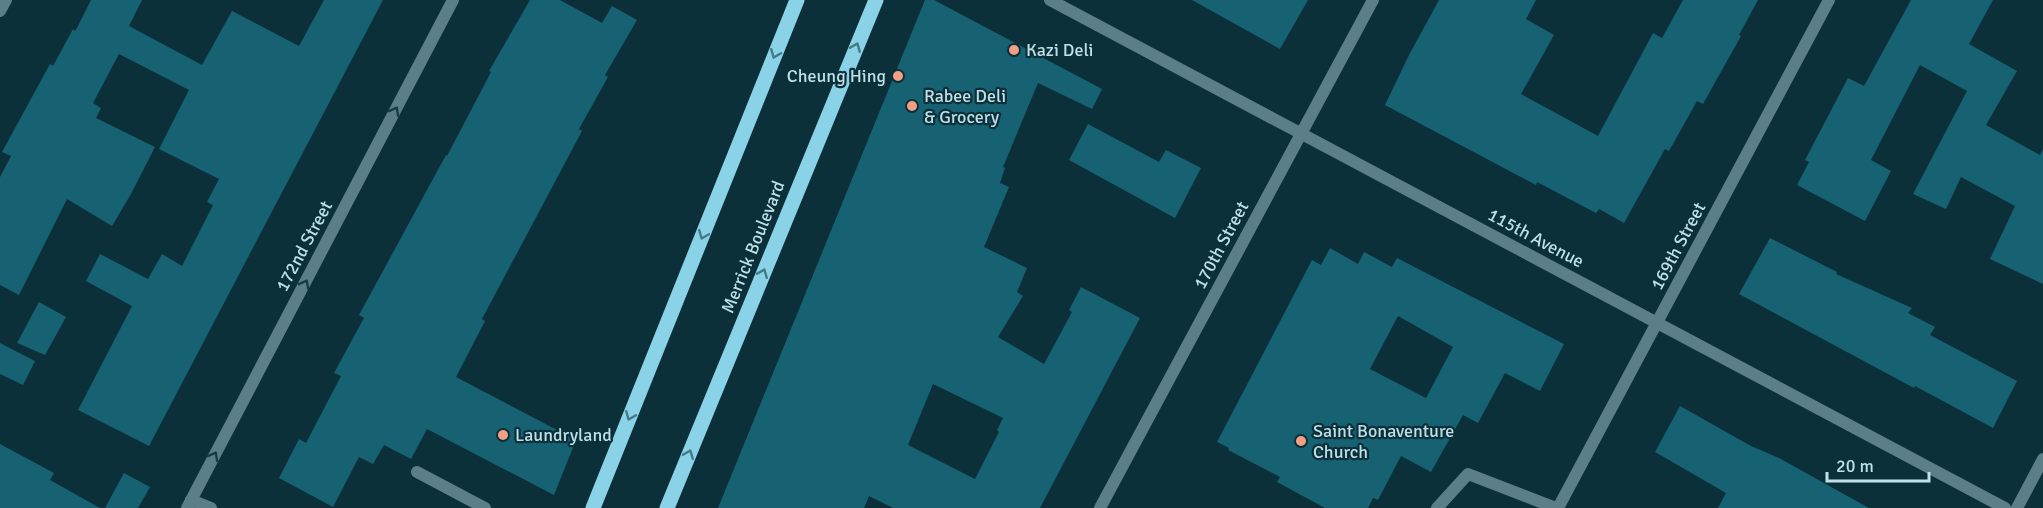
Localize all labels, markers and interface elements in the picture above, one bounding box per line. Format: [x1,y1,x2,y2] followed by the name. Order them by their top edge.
[1026,39,1093,61] place label: Kazi Deli
[849,43,861,54] one-way arrow
[1007,43,1021,57] marker: Kazi Deli
[770,48,782,59] one-way arrow
[787,65,886,87] place label: Cheung Hing
[891,69,905,83] marker: Cheung Hing
[924,85,1006,128] place label: Rabee Deli & Grocery
[905,99,919,113] marker: Rabee Deli & Grocery
[388,107,399,117] one-way arrow
[716,178,790,316] street label: Merrick Boulevard
[271,197,337,295] street label: 172nd Street
[1189,197,1253,293] street label: 170th Street
[1646,198,1710,294] street label: 169th Street
[1484,204,1588,272] street label: 115th Avenue
[698,229,710,240] one-way arrow
[756,269,768,280] one-way arrow
[297,279,309,290] one-way arrow
[625,410,637,421] one-way arrow
[1313,420,1454,463] place label: Saint Bonaventure Church
[515,424,612,446] place label: Laundryland
[496,428,510,442] marker: Laundryland
[1294,434,1308,448] marker: Saint Bonaventure Church
[1827,445,1929,483] scale bar
[682,449,694,460] one-way arrow
[207,452,218,462] one-way arrow
[1836,455,1874,477] text: 20 m

